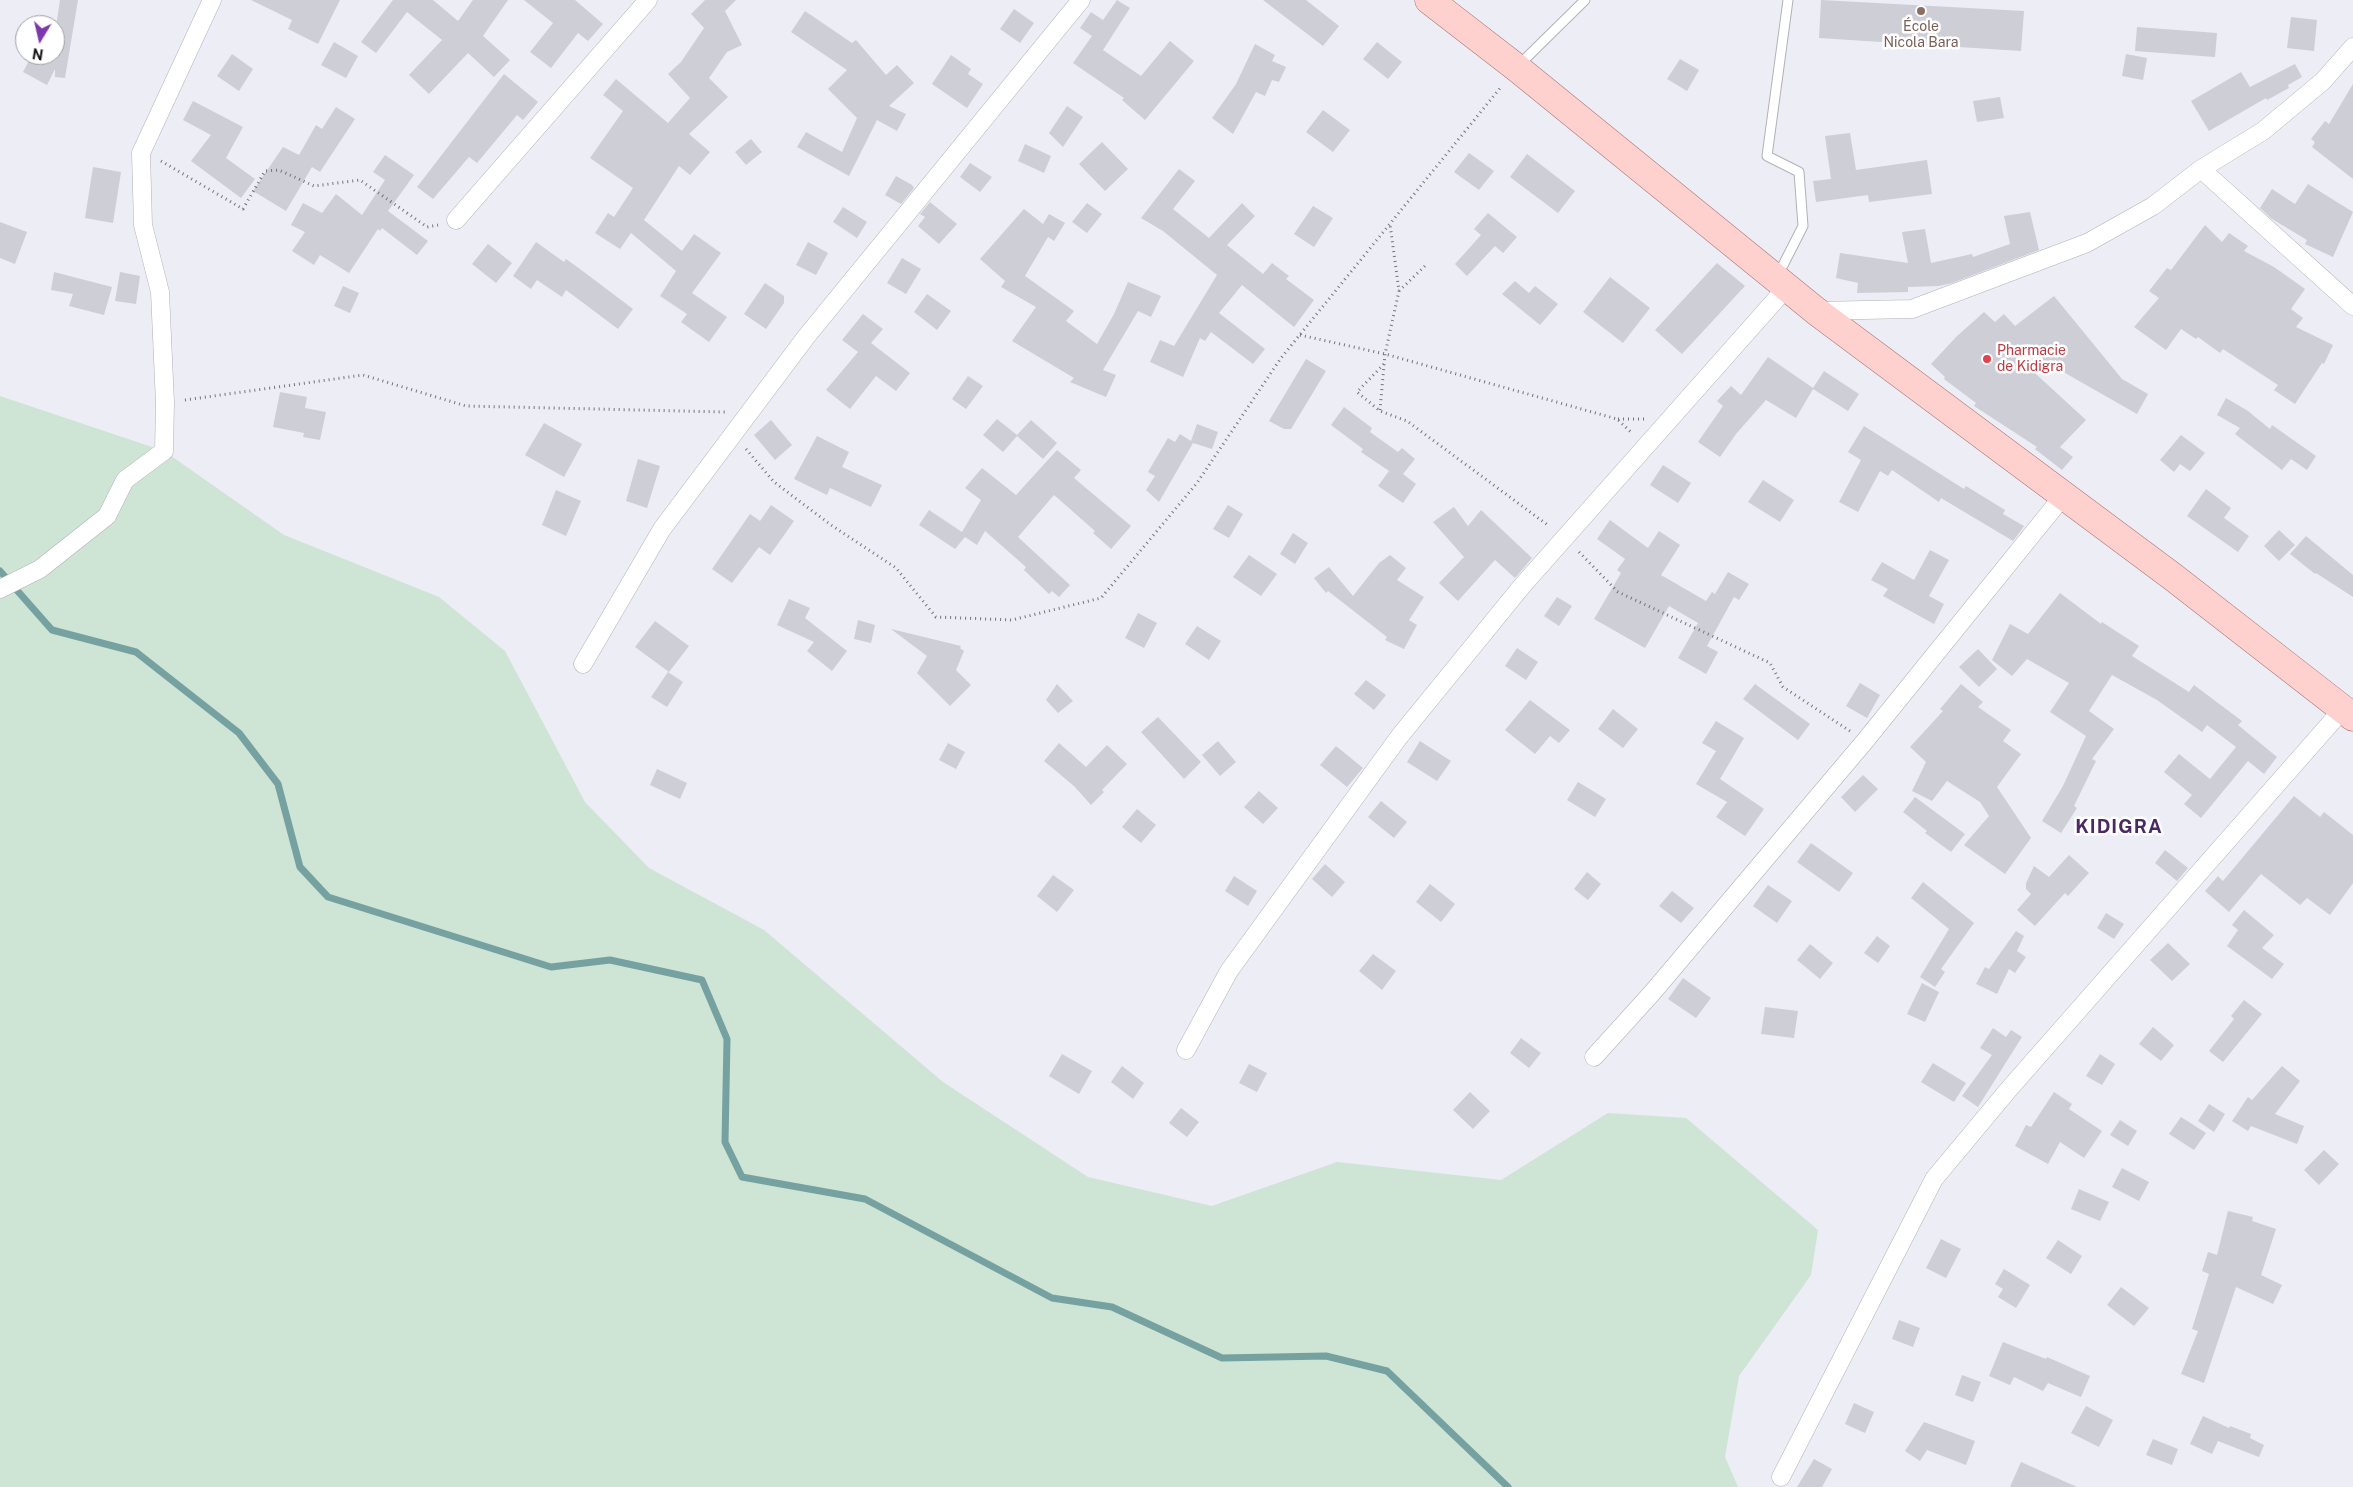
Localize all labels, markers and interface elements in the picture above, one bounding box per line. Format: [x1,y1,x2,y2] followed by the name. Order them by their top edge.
[1915,5,1927,17] marker: École Nicola Bara
[15,15,65,65] north arrow
[1884,19,1958,52] place label: École Nicola Bara
[31,45,44,63] text: N
[1997,343,2066,376] place label: Pharmacie de Kidigra
[1981,353,1993,365] marker: Pharmacie de Kidigra
[2074,816,2164,838] district label: KIDIGRA

